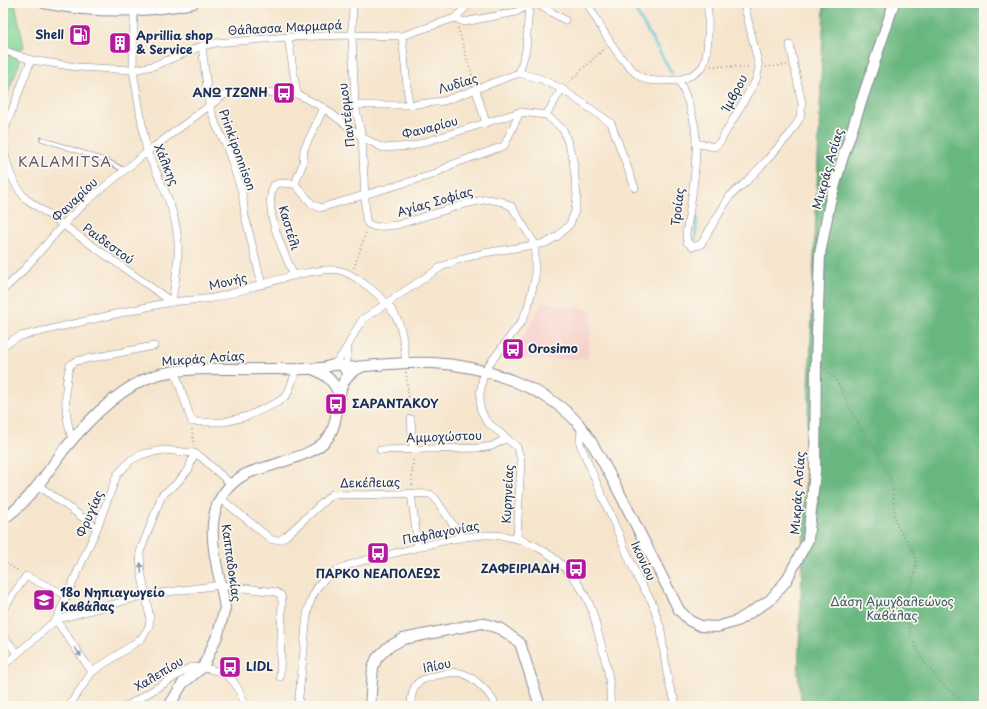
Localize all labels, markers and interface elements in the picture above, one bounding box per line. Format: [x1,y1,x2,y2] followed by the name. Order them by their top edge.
[227,15,343,39] street label: Θάλασσα Μαρμαρά
[67,22,93,48] fuel station icon: Shell
[35,25,64,43] place label: Shell
[136,26,214,58] place label: Aprillia shop & Service
[107,30,133,56] building icon: Aprillia shop & Service
[436,69,480,98] street label: Λυδίας
[716,71,751,116] street label: Ίμβρου
[271,80,297,106] bus stop icon: ΑΝΩ ΤΖΩΝΗ
[333,82,359,148] street label: Παντέρμου
[193,83,268,101] place label: ΑΝΩ ΤΖΩΝΗ
[215,106,261,193] street label: Prinkiponnison
[400,111,460,143] street label: Φαναρίου
[807,126,847,211] street label: Μικράς Ασίας
[150,141,184,188] street label: Χάλκης
[18,151,112,172] district label: KALAMITSA
[47,173,101,226] street label: Φαναρίου
[395,182,475,221] street label: Αγίας Σοφίας
[666,187,688,227] street label: Τροίας
[275,203,305,252] street label: Καστέλι
[79,218,138,268] street label: Ραιδεστού
[207,268,249,294] street label: Μονής
[500,336,526,362] bus stop icon: Orosimo
[528,339,578,357] place label: Orosimo
[161,346,245,370] street label: Μικράς Ασίας
[323,391,349,417] bus stop icon: ΣΑΡΑΝΤΑΚΟΥ
[352,394,439,412] place label: ΣΑΡΑΝΤΑΚΟΥ
[406,426,482,446] street label: Αμμοχώστου
[785,451,809,535] street label: Μικράς Ασίας
[496,464,518,524] street label: Κυρηνείας
[340,472,400,492] street label: Δεκέλειας
[71,487,107,540] street label: Φρυγίας
[401,516,481,548] street label: Παφλαγονίας
[218,523,246,603] street label: Καππαδοκίας
[627,538,661,584] street label: Ικονίου
[365,540,391,566] bus stop icon: ΠΑΡΚΟ ΝΕΑΠΟΛΕΩΣ
[563,556,589,582] bus stop icon: ΖΑΦΕΙΡΙΑΔΗ
[481,559,560,577] place label: ΖΑΦΕΙΡΙΑΔΗ
[138,562,145,574] one-way arrow
[316,564,441,582] place label: ΠΑΡΚΟ ΝΕΑΠΟΛΕΩΣ
[60,583,165,615] place label: 18ο Νηπιαγωγείο Καβάλας
[31,587,57,613] school or university icon: 18ο Νηπιαγωγείο Καβάλας
[830,592,954,624] park label: Δάση Αμυγδαλεώνος Καβάλας
[74,647,82,657] one-way arrow
[131,651,187,695] street label: Χαλεπίου
[421,653,453,677] street label: Ιλίου
[217,654,243,680] bus stop icon: LIDL
[246,657,273,675] place label: LIDL

